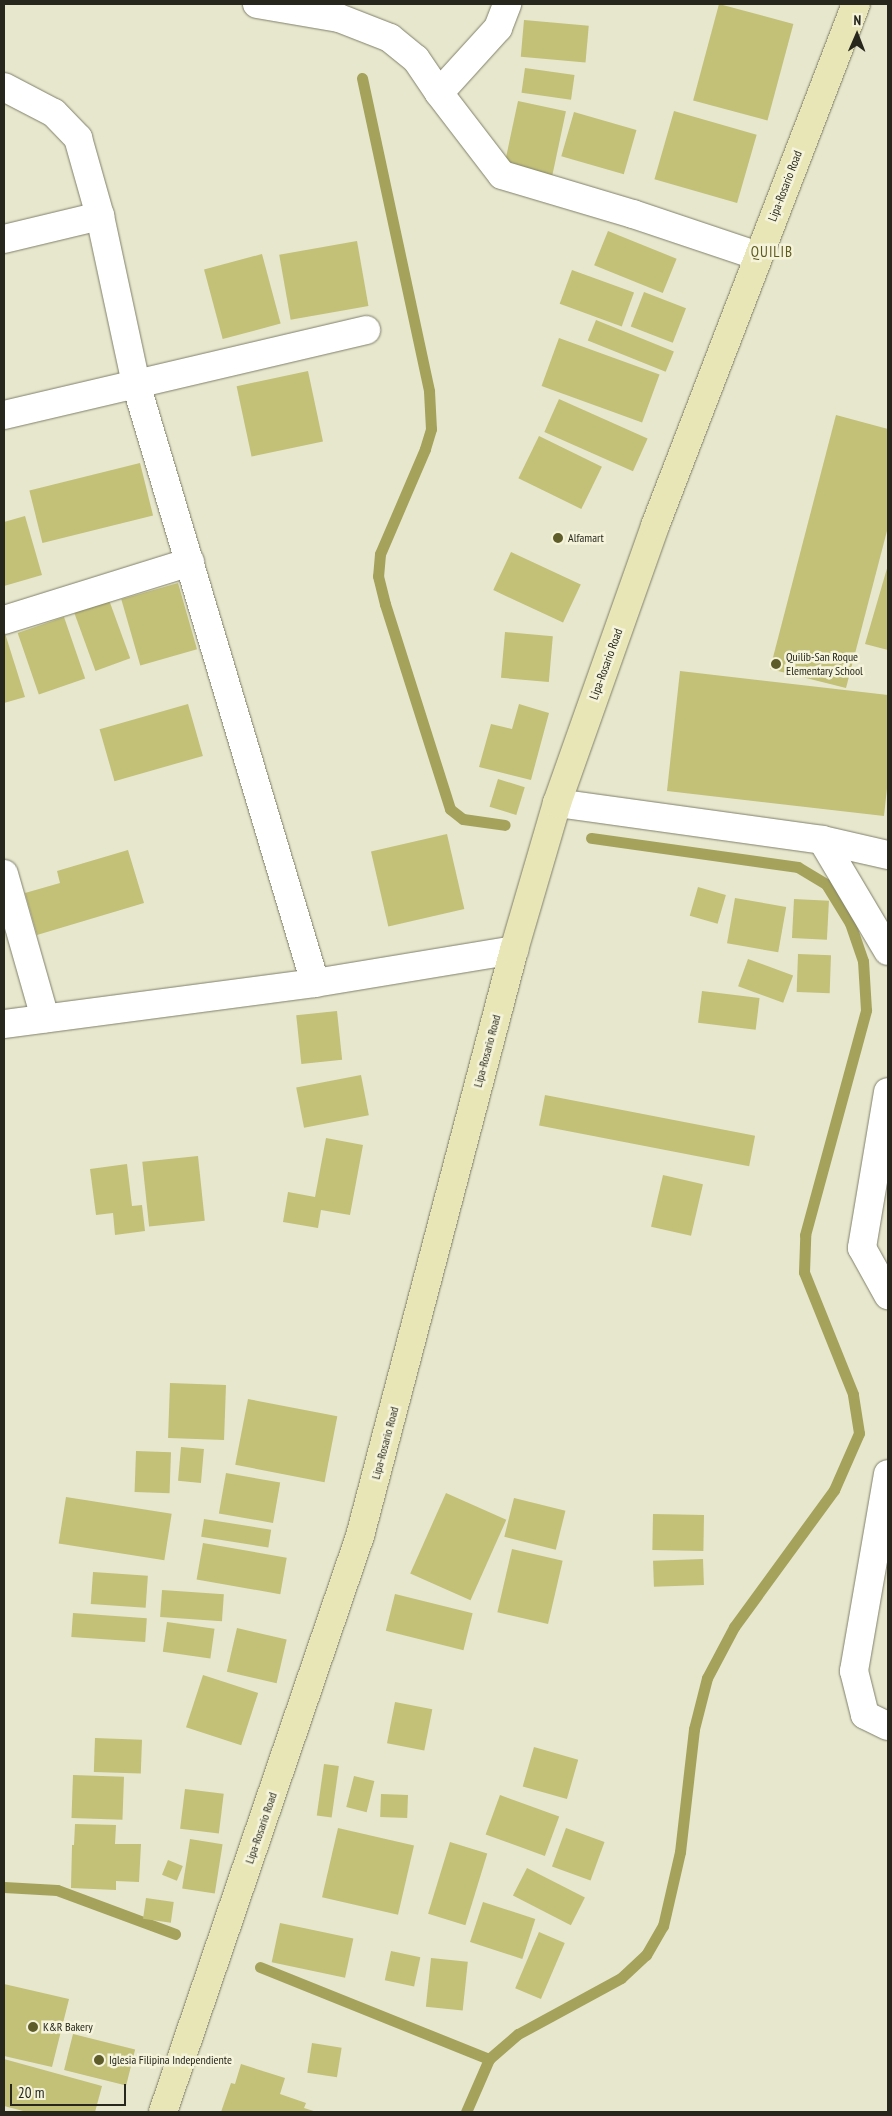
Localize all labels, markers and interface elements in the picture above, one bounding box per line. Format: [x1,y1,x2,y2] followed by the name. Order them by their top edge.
[832,10,882,60] north arrow
[853,11,861,29] text: N
[765,149,805,223] street label: Lipa-Rosario Road
[750,243,794,261] district label: QUILIB
[568,531,604,545] place label: Alfamart
[552,532,564,544] marker: Alfamart
[586,627,626,701] street label: Lipa-Rosario Road
[786,650,863,678] place label: Quilib-San Roque Elementary School
[770,658,782,670] marker: Quilib-San Roque Elementary School
[470,1013,504,1089] street label: Lipa-Rosario Road
[368,1405,402,1481] street label: Lipa-Rosario Road
[242,1790,280,1866] street label: Lipa-Rosario Road
[43,2020,93,2034] place label: K&R Bakery
[27,2021,39,2033] marker: K&R Bakery
[109,2053,232,2067] place label: Iglesia Filipina Independiente
[93,2054,105,2066] marker: Iglesia Filipina Independiente
[12,2074,129,2106] scale bar
[18,2083,44,2102] text: 20 m

